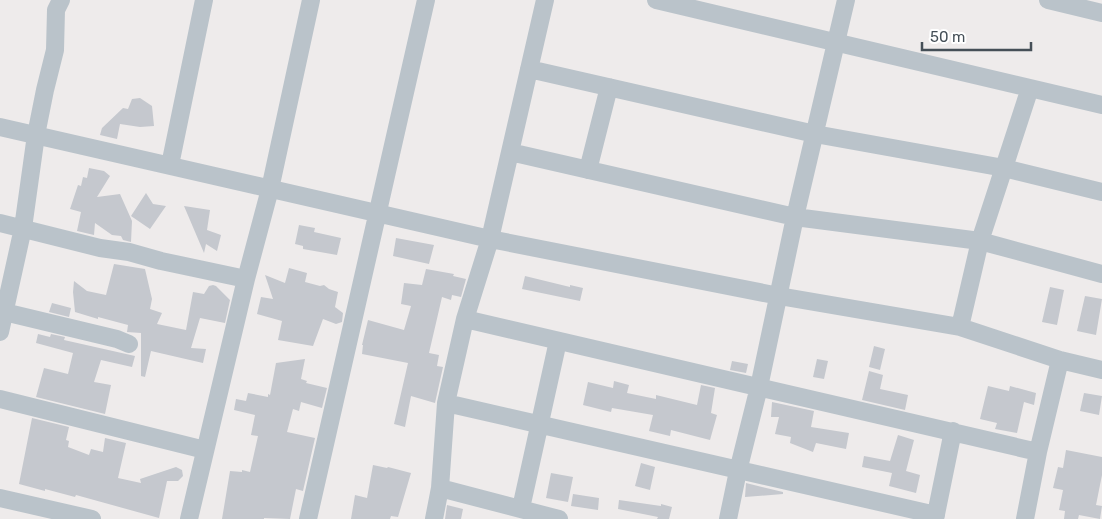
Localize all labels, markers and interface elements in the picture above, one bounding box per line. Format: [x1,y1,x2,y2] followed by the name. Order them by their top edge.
[922,20,1031,52] scale bar
[930,28,965,46] text: 50 m

